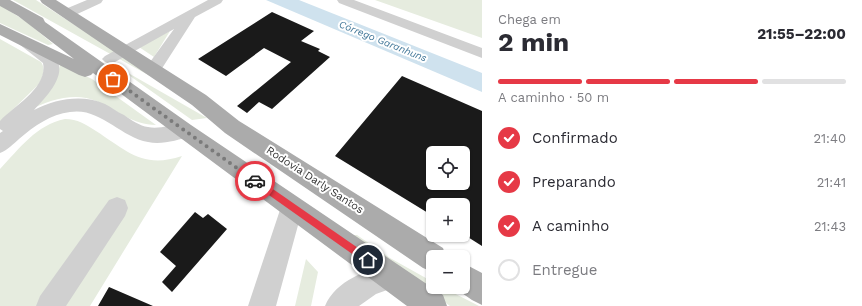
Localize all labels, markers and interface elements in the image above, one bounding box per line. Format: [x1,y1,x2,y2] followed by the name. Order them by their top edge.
[498,12,561,27] text: Chega em
[338,18,428,64] water label: Córrego Garanhuns
[757,25,846,43] text: 21:55–22:00
[498,27,569,57] text: 2 min
[96,62,130,96] pin
[102,68,124,90] icon: bag
[498,90,609,105] text: A caminho · 50 m
[498,127,520,149] icon: check
[532,129,618,147] text: Confirmado
[813,131,846,146] text: 21:40
[264,144,366,216] street label: Rodovia Darly Santos
[426,146,470,294] map controls
[426,146,470,190] button: locate
[235,161,275,201] courier
[244,170,266,192] icon: car
[498,171,520,193] icon: check
[532,173,616,191] text: Preparando
[817,175,846,190] text: 21:41
[426,198,470,242] button: +
[498,215,520,237] icon: check
[532,217,609,235] text: A caminho
[814,219,846,234] text: 21:43
[351,243,385,277] pin
[357,249,379,271] icon: home
[426,250,470,294] button: −
[532,261,597,279] text: Entregue

